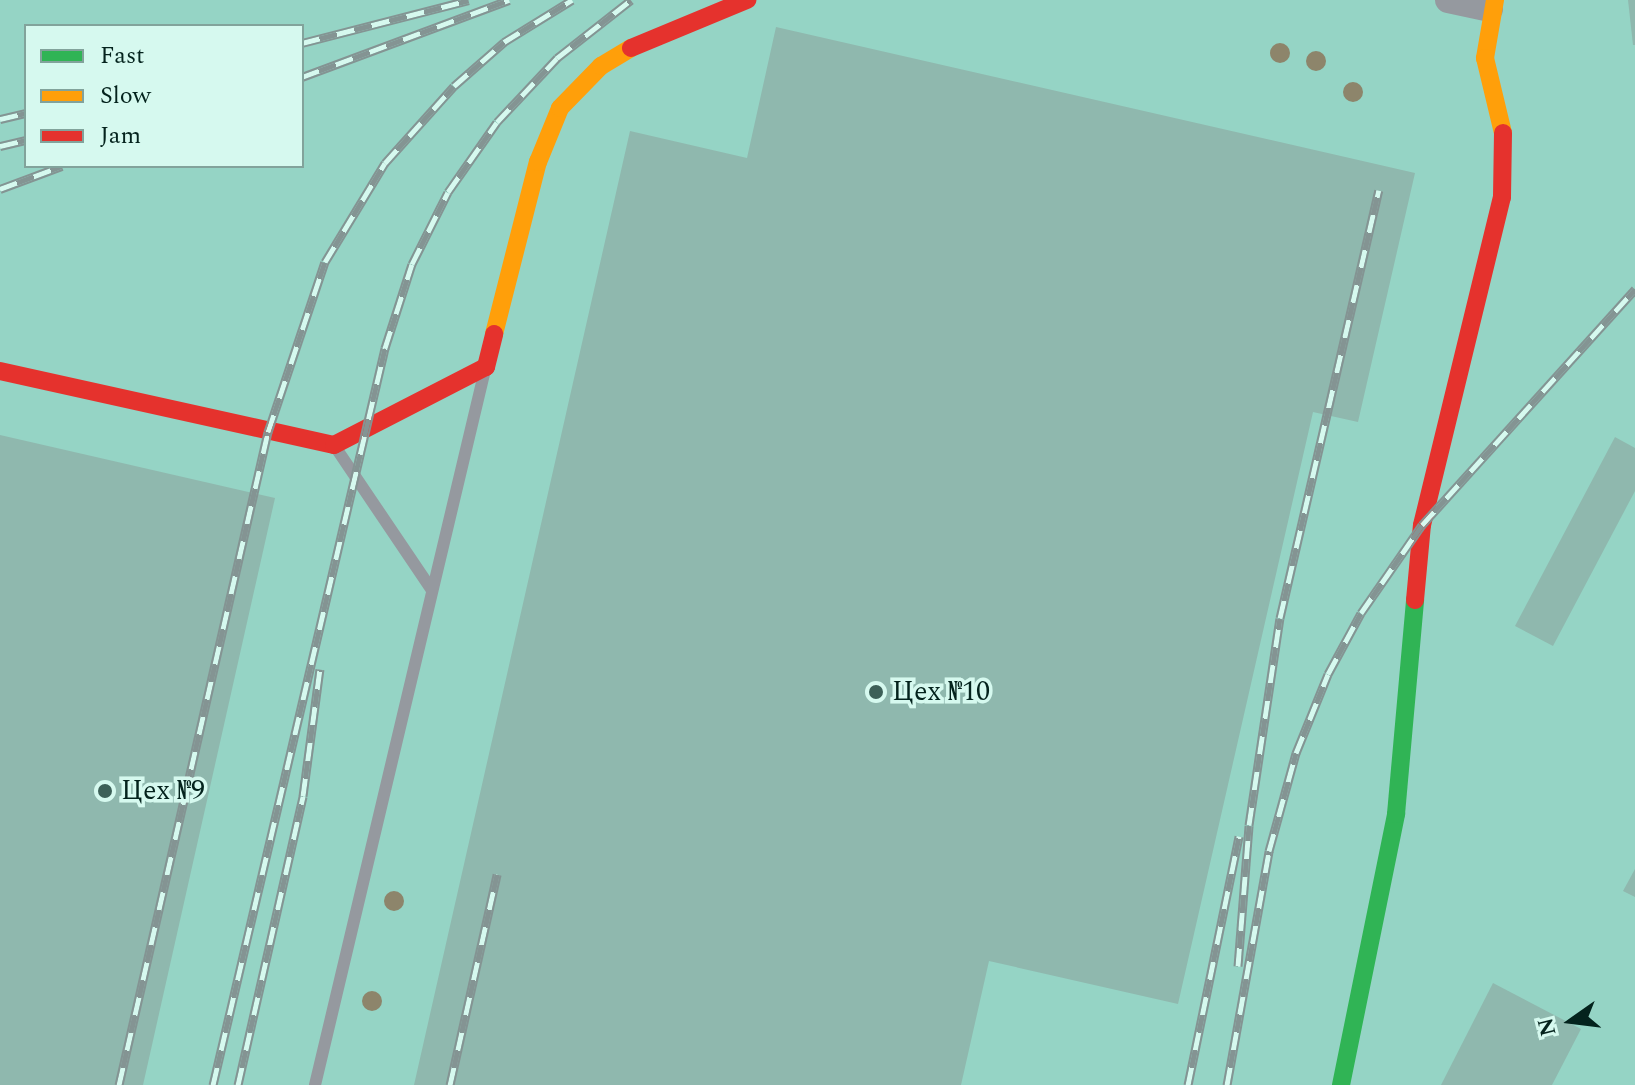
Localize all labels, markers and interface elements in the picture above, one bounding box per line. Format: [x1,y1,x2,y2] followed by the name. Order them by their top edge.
[24,24,304,168] legend
[100,38,145,74] text: Fast
[100,78,151,114] text: Slow
[100,118,141,154] text: Jam
[892,675,990,709] place label: Цех №10
[867,683,885,701] marker: Цех №10
[121,774,205,808] place label: Цех №9
[96,782,114,800] marker: Цех №9
[1531,981,1611,1061] north arrow
[1529,1014,1565,1040] text: N

